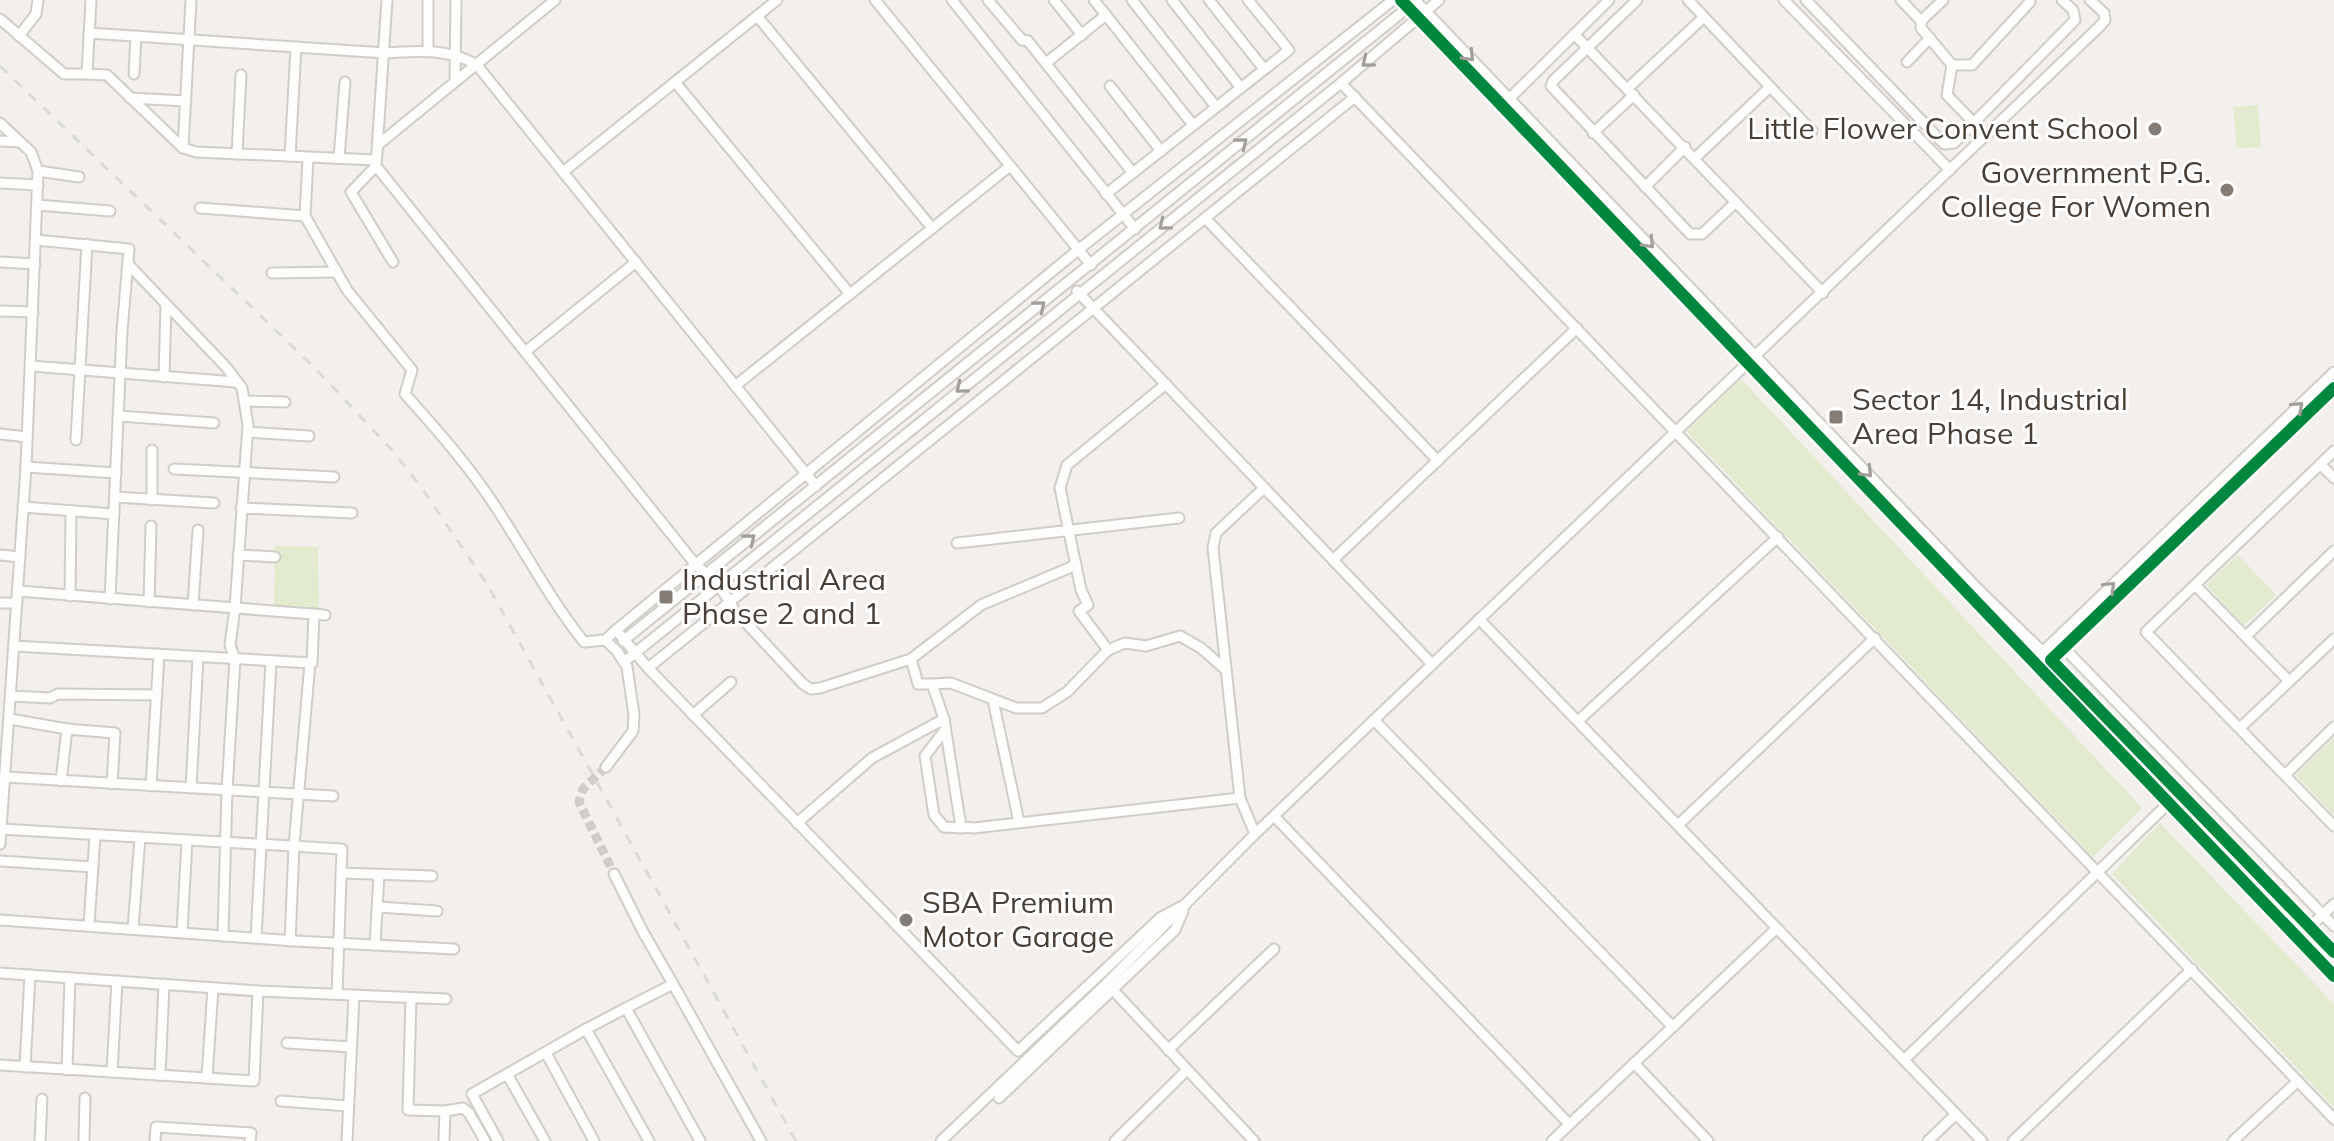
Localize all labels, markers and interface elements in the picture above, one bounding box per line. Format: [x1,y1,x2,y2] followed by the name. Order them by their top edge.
[1460,47,1474,61] one-way arrow
[1362,52,1376,67] one-way arrow
[1747,109,2139,147] place label: Little Flower Convent School
[2146,120,2164,138] marker: Little Flower Convent School
[1233,138,1247,153] one-way arrow
[1940,153,2211,225] place label: Government P.G. College For Women
[2218,181,2236,199] marker: Government P.G. College For Women
[1158,215,1173,229] one-way arrow
[1640,234,1654,249] one-way arrow
[1031,302,1046,316] one-way arrow
[956,378,971,393] one-way arrow
[1852,380,2128,452] place label: Sector 14, Industrial Area Phase 1
[2289,401,2303,416] one-way arrow
[1827,408,1845,426] marker: Sector 14, Industrial Area Phase 1
[1858,463,1873,477] one-way arrow
[741,535,756,549] one-way arrow
[682,560,886,632] place label: Industrial Area Phase 2 and 1
[2101,581,2115,596] one-way arrow
[657,588,675,606] marker: Industrial Area Phase 2 and 1
[922,883,1114,955] place label: SBA Premium Motor Garage
[897,911,915,929] marker: SBA Premium Motor Garage

